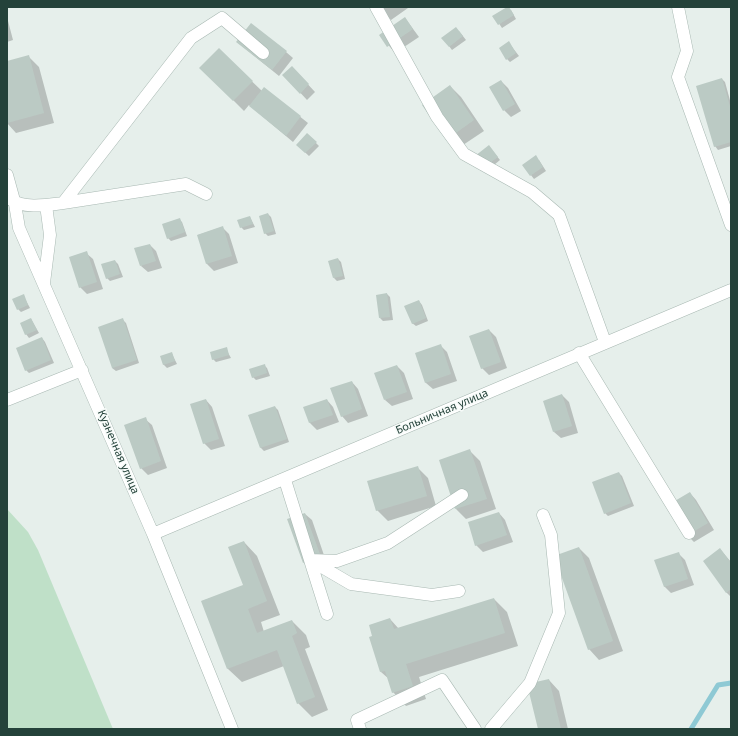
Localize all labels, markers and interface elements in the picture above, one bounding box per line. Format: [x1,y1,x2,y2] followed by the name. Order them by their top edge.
[394,387,490,437] street label: Больничная улица
[94,408,142,496] street label: Кузнечная улица

